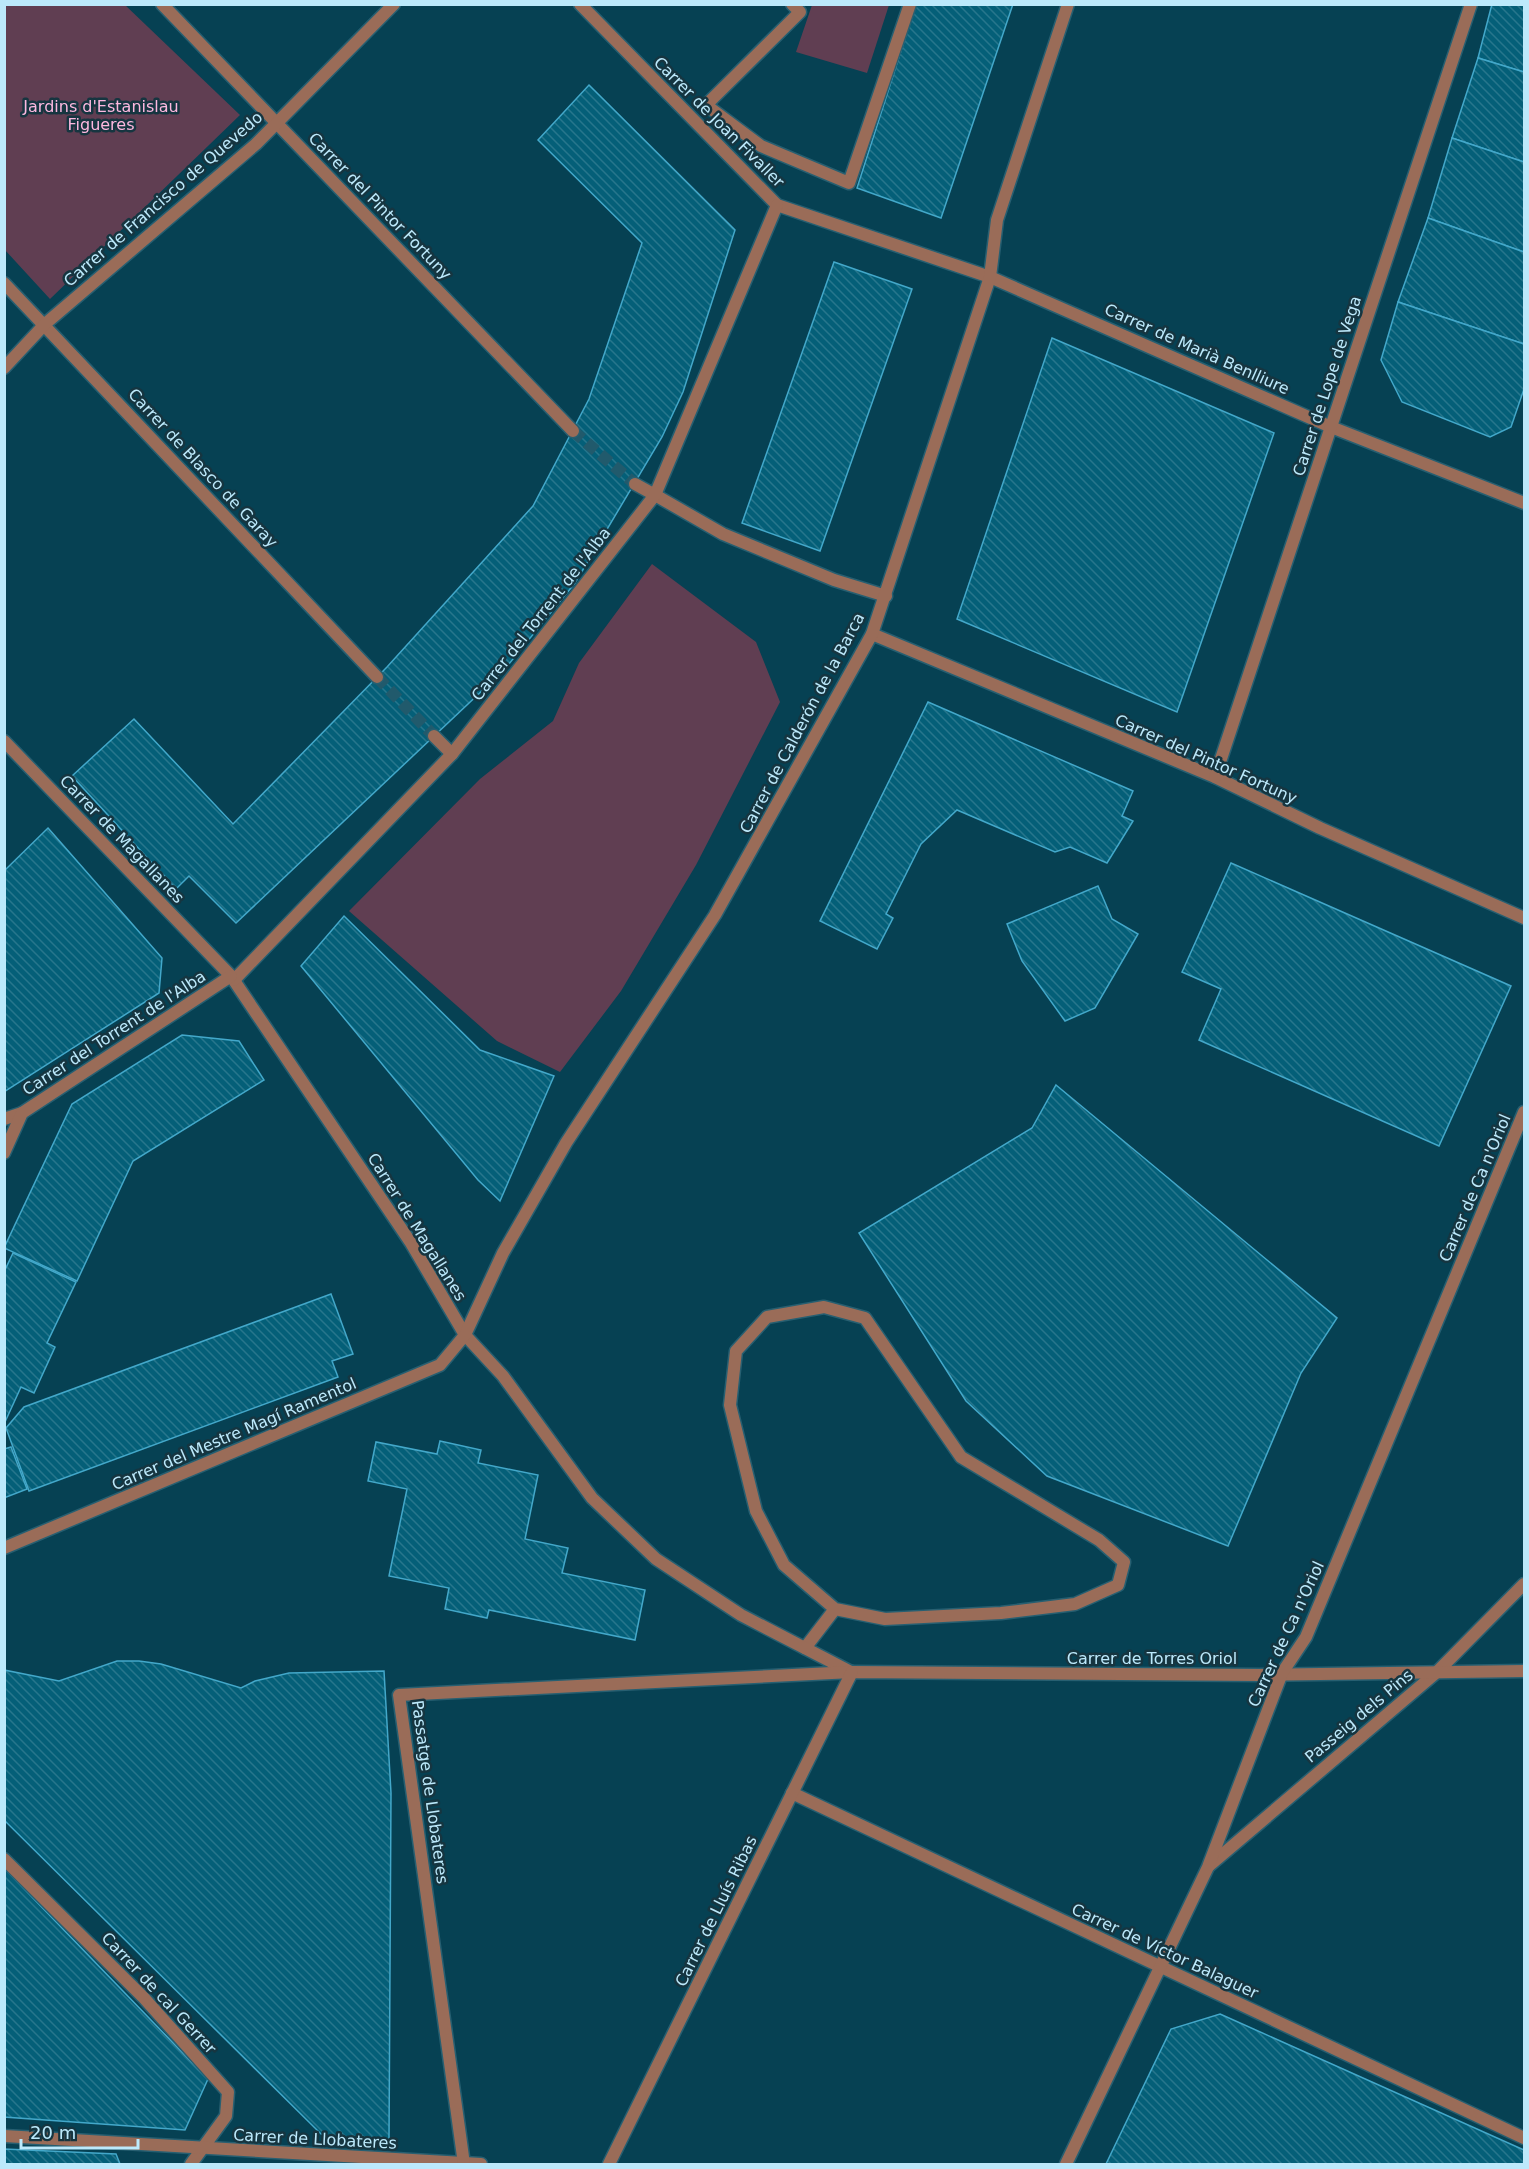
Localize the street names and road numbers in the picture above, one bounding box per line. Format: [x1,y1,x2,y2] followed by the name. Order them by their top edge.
[650,53,788,191] street label: Carrer de Joan Fivaller
[60,108,266,290] street label: Carrer de Francisco de Quevedo
[305,128,455,284] street label: Carrer del Pintor Fortuny
[1289,294,1365,478] street label: Carrer de Lope de Vega
[1102,300,1292,398] street label: Carrer de Marià Benlliure
[124,385,282,551] street label: Carrer de Blasco de Garay
[467,524,615,704] street label: Carrer del Torrent de l'Alba
[736,610,868,836] street label: Carrer de Calderón de la Barca
[1112,710,1300,808] street label: Carrer del Pintor Fortuny
[56,771,188,907] street label: Carrer de Magallanes
[19,967,209,1099] street label: Carrer del Torrent de l'Alba
[1435,1111,1515,1265] street label: Carrer de Ca n'Oriol
[364,1150,470,1304] street label: Carrer de Magallanes
[109,1374,359,1494] street label: Carrer del Mestre Magí Ramentol
[1244,1558,1328,1710] street label: Carrer de Ca n'Oriol
[1067,1649,1237,1668] street label: Carrer de Torres Oriol
[1301,1665,1417,1767] street label: Passeig dels Pins
[408,1699,452,1885] street label: Passatge de Llobateres
[671,1833,761,1989] street label: Carrer de Lluís Ribas
[1069,1899,1262,2003] street label: Carrer de Víctor Balaguer
[98,1928,221,2058] street label: Carrer de cal Gerrer
[233,2125,397,2153] street label: Carrer de Llobateres

